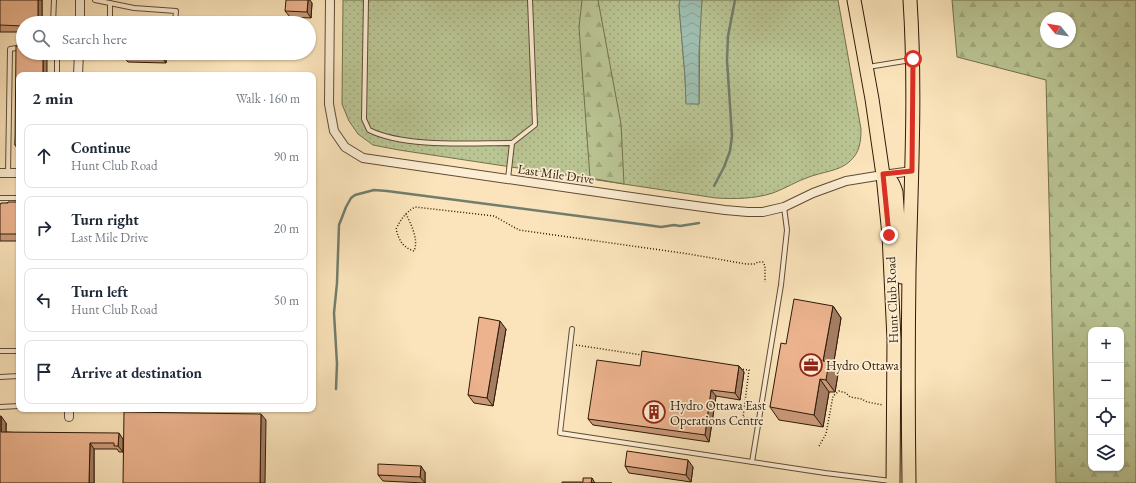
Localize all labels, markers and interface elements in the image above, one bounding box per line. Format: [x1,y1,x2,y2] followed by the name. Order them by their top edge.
[1040,12,1076,48] north arrow
[16,16,316,60] search box
[30,27,52,49] icon: search
[62,29,127,48] text: Search here
[904,50,922,68] route start
[32,87,73,109] text: 2 min
[236,90,300,107] text: Walk · 160 m
[71,138,131,157] text: Continue
[33,145,55,167] icon: ahead
[274,148,299,165] text: 90 m
[71,157,158,174] text: Hunt Club Road
[517,160,595,188] street label: Last Mile Drive
[71,210,139,229] text: Turn right
[33,217,55,239] icon: right
[274,220,299,237] text: 20 m
[880,226,898,244] route end
[71,229,148,246] text: Last Mile Drive
[882,256,902,344] street label: Hunt Club Road
[71,282,128,301] text: Turn left
[33,289,55,311] icon: left
[274,292,299,309] text: 50 m
[71,301,158,318] text: Hunt Club Road
[1088,327,1124,471] map controls
[1088,327,1124,363] button: +
[798,352,824,378] office icon: Hydro Ottawa
[826,357,900,374] place label: Hydro Ottawa
[33,361,55,383] icon: arrive
[71,363,202,382] text: Arrive at destination
[1088,363,1124,399] button: −
[670,397,766,429] place label: Hydro Ottawa East Operations Centre
[641,399,667,425] building icon: Hydro Ottawa East Operations Centre
[1088,399,1124,435] button: locate
[1088,435,1124,471] button: layers

